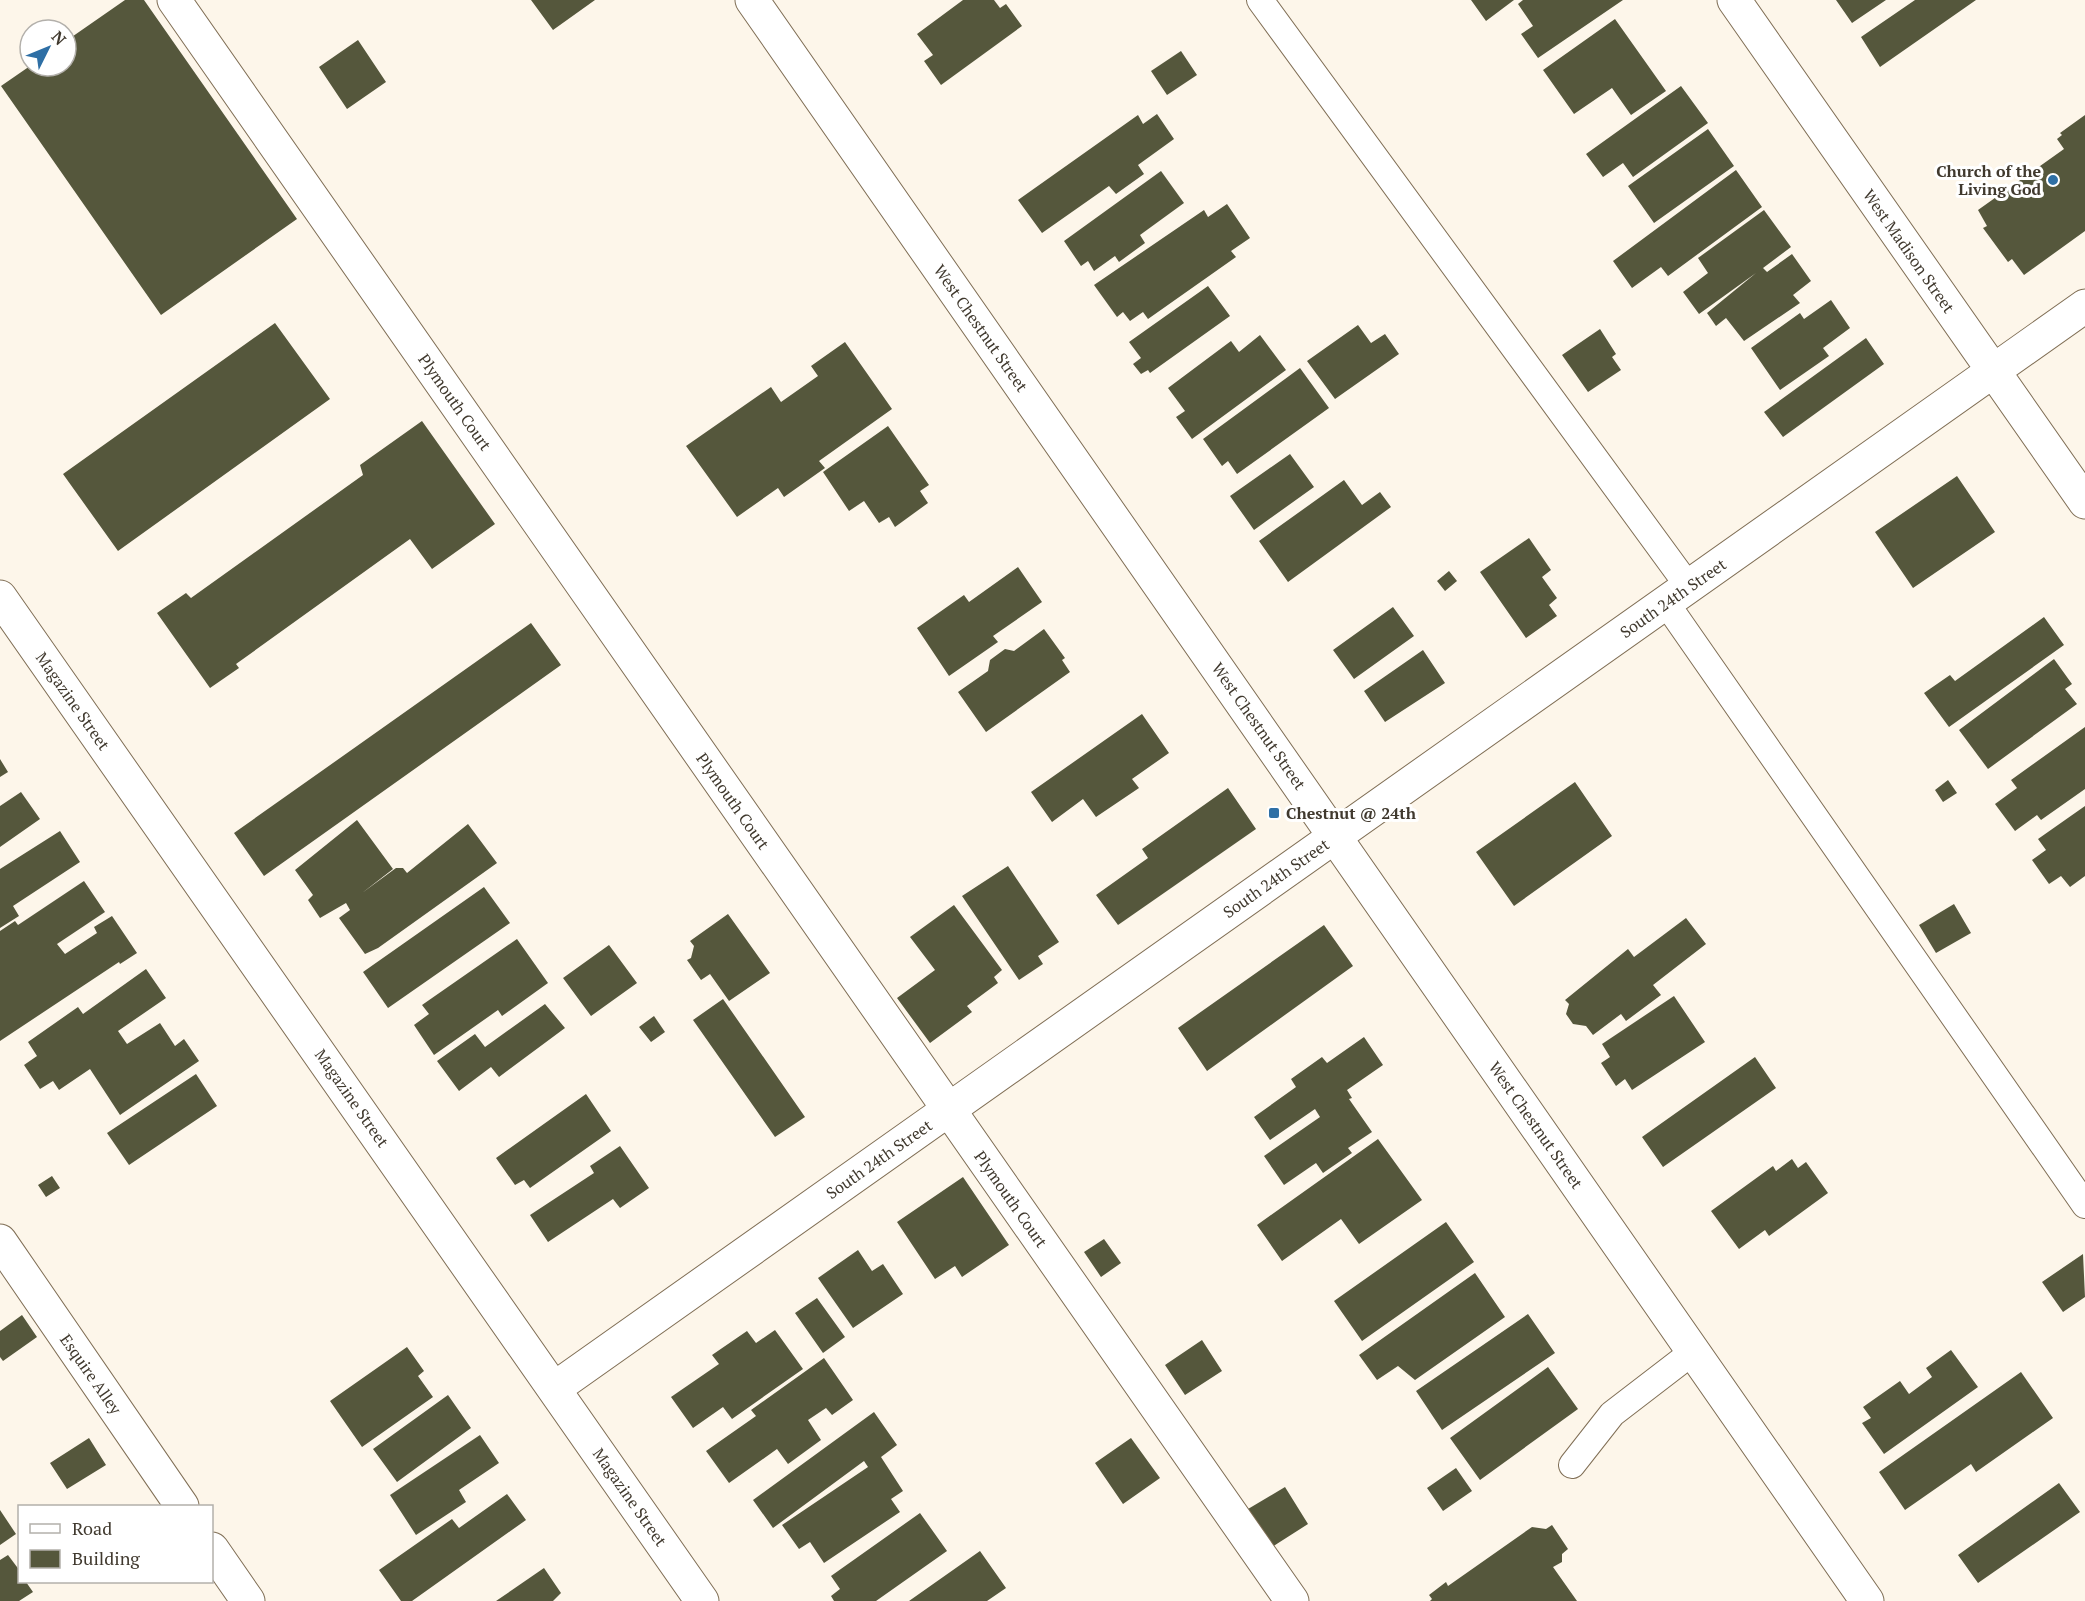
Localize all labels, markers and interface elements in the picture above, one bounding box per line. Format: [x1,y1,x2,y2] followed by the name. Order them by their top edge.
[18,18,78,78] north arrow
[47,26,71,50] text: N
[1936,160,2041,200] place label: Church of the Living God
[2046,173,2060,187] marker: Church of the Living God
[1858,185,1960,317] street label: West Madison Street
[929,260,1033,396] street label: West Chestnut Street
[413,349,497,455] street label: Plymouth Court
[1616,553,1730,643] street label: South 24th Street
[31,648,115,755] street label: Magazine Street
[1207,658,1311,794] street label: West Chestnut Street
[691,748,775,854] street label: Plymouth Court
[1286,802,1417,824] place label: Chestnut @ 24th
[1267,806,1281,820] marker: Chestnut @ 24th
[1219,833,1333,923] street label: South 24th Street
[310,1045,394,1152] street label: Magazine Street
[1484,1057,1588,1193] street label: West Chestnut Street
[822,1114,936,1204] street label: South 24th Street
[969,1146,1053,1252] street label: Plymouth Court
[55,1330,127,1419] street label: Esquire Alley
[588,1444,672,1551] street label: Magazine Street
[18,1505,213,1583] legend
[72,1516,112,1540] text: Road
[72,1546,140,1570] text: Building

